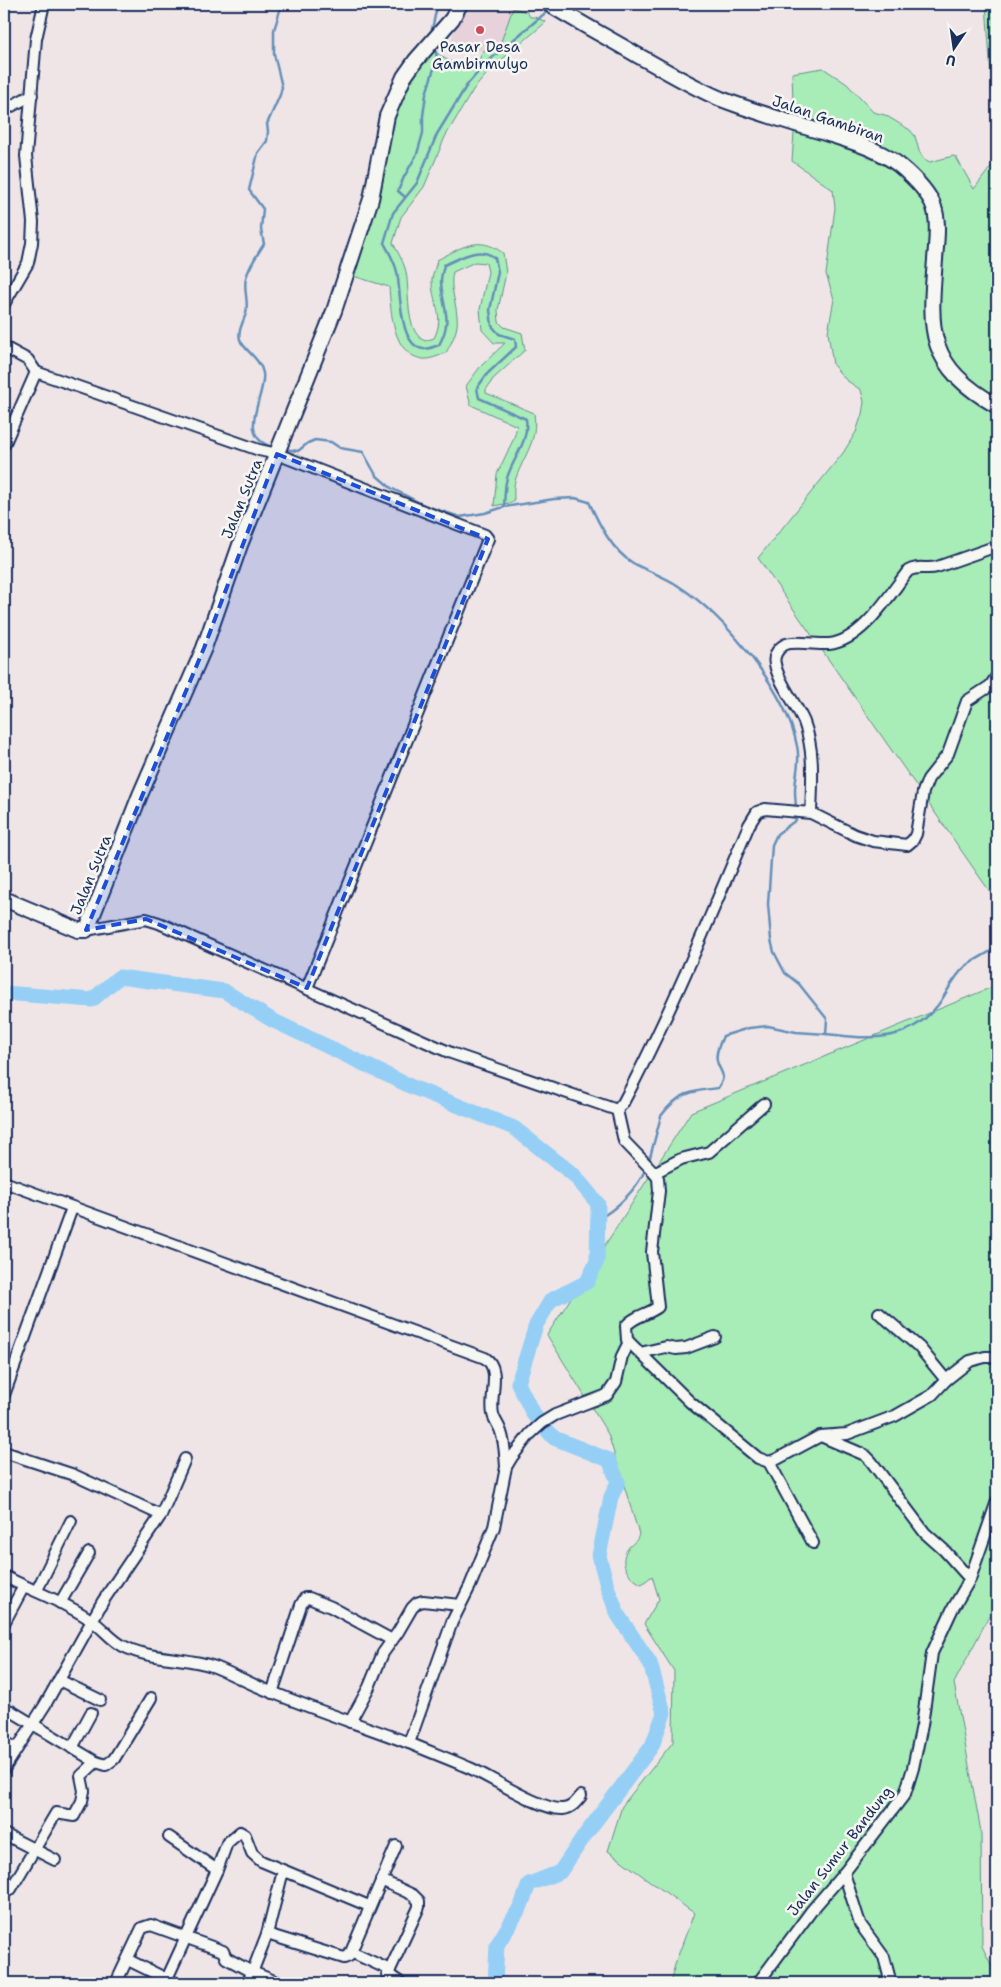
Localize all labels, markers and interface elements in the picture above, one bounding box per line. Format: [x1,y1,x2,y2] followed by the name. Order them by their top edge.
[928,22,978,72] north arrow
[474,24,486,36] marker: Pasar Desa Gambirmulyo
[432,37,528,74] place label: Pasar Desa Gambirmulyo
[944,51,958,71] text: U
[769,90,887,148] street label: Jalan Gambiran
[217,455,267,542] street label: Jalan Sutra
[66,831,116,918] street label: Jalan Sutra
[783,1782,897,1920] street label: Jalan Sumur Bandung

